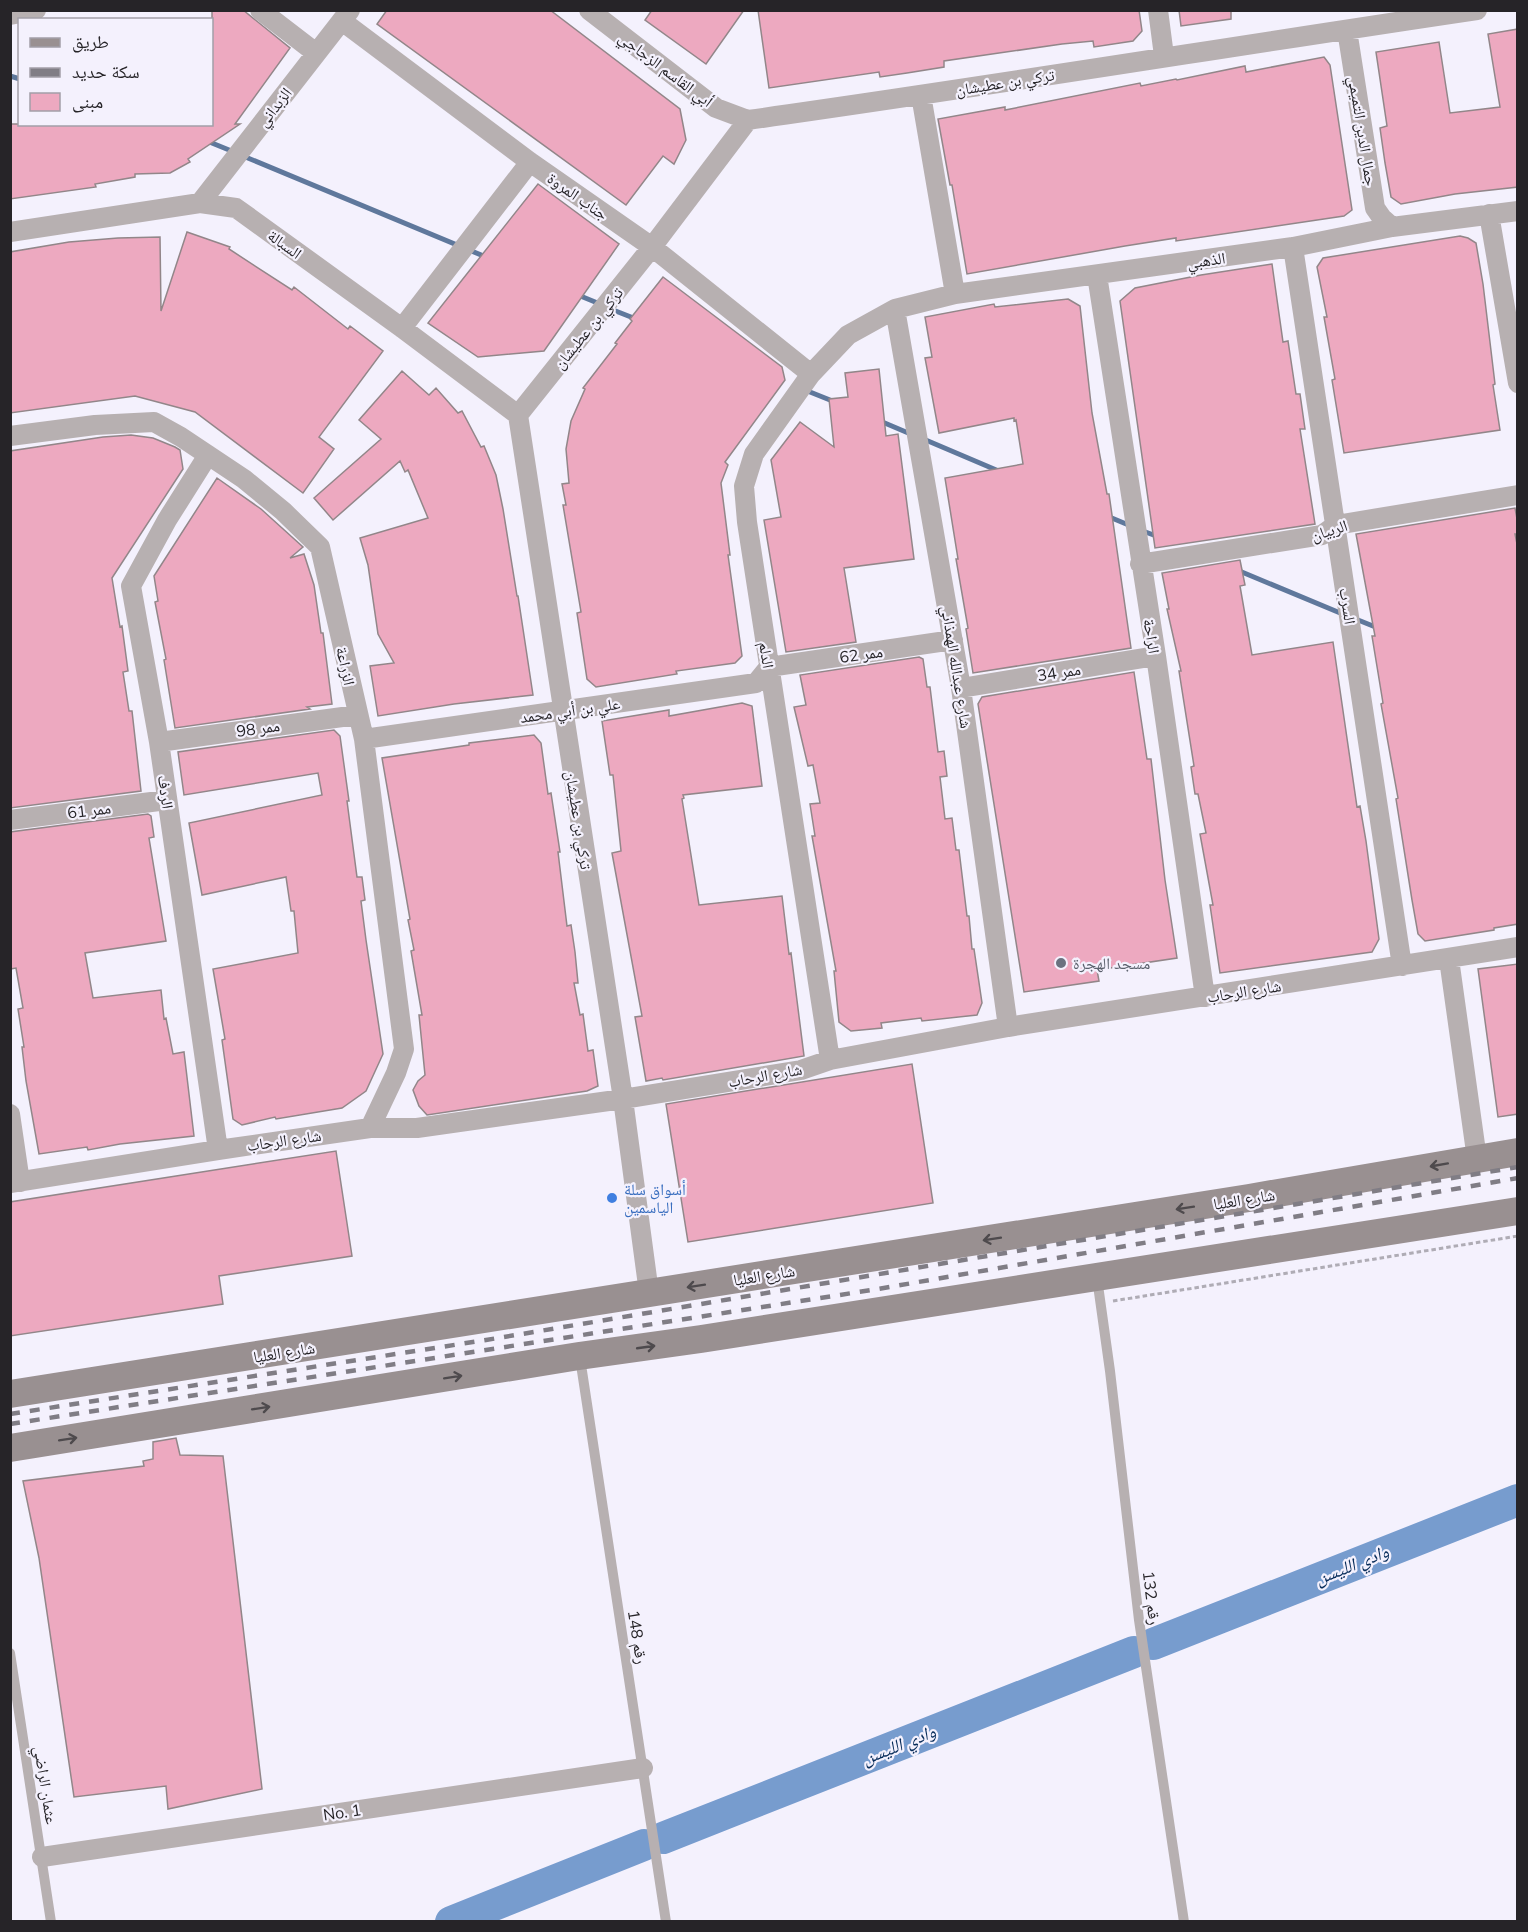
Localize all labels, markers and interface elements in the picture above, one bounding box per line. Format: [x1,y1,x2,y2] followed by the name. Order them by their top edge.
[18,18,213,126] legend
[613,27,717,113] street label: أبي القاسم الزجاجي
[72,30,109,53] text: طريق
[72,60,140,83] text: سكة حديد
[954,64,1057,103] street label: تركي بن عطيشان
[1341,74,1382,188] street label: جمال الدين التميمي
[252,83,298,133] street label: الزبداني
[72,90,103,113] text: مبنى
[544,168,612,224] street label: جناب المروة
[264,225,306,263] street label: السبالة
[1186,247,1227,276] street label: الذهبي
[549,283,630,375] street label: تركي بن عطيشان
[1308,515,1350,546] street label: الربيان
[1335,586,1361,626] street label: السرب
[934,604,977,730] street label: شارع عبدالله الهمذاني
[1139,617,1165,655] street label: الراحة
[754,640,779,670] street label: الدلم
[838,641,884,667] street label: ممر 62
[332,645,360,687] street label: الزراعة
[1036,659,1082,685] street label: ممر 34
[519,693,622,730] street label: علي بن أبي محمد
[235,715,281,741] street label: ممر 98
[558,769,597,872] street label: تركي بن عطيشان
[154,774,178,810] street label: الردف
[66,797,112,823] street label: ممر 61
[1073,953,1150,973] place label: مسجد الهجرة
[1054,956,1068,970] marker: مسجد الهجرة
[1205,975,1283,1008] street label: شارع الرحاب
[726,1059,804,1092] street label: شارع الرحاب
[246,1125,323,1156] street label: شارع الرحاب
[1430,1160,1449,1171] one-way arrow
[624,1179,686,1218] place label: أسواق سلة الياسمين
[1212,1184,1276,1215] street label: شارع العليا
[605,1191,619,1205] marker: أسواق سلة الياسمين
[1175,1203,1195,1214] one-way arrow
[983,1233,1002,1244] one-way arrow
[732,1260,796,1291] street label: شارع العليا
[686,1280,706,1291] one-way arrow
[252,1337,316,1368] street label: شارع العليا
[636,1341,655,1352] one-way arrow
[443,1371,463,1382] one-way arrow
[250,1402,270,1413] one-way arrow
[58,1433,78,1444] one-way arrow
[1312,1539,1394,1593] water label: وادي الليسن
[1138,1570,1165,1626] street label: رقم 132
[623,1609,652,1666] street label: رقم 148
[859,1719,941,1773] water label: وادي الليسن
[27,1744,62,1826] street label: عثمان الراضي
[322,1799,362,1825] street label: No. 1

